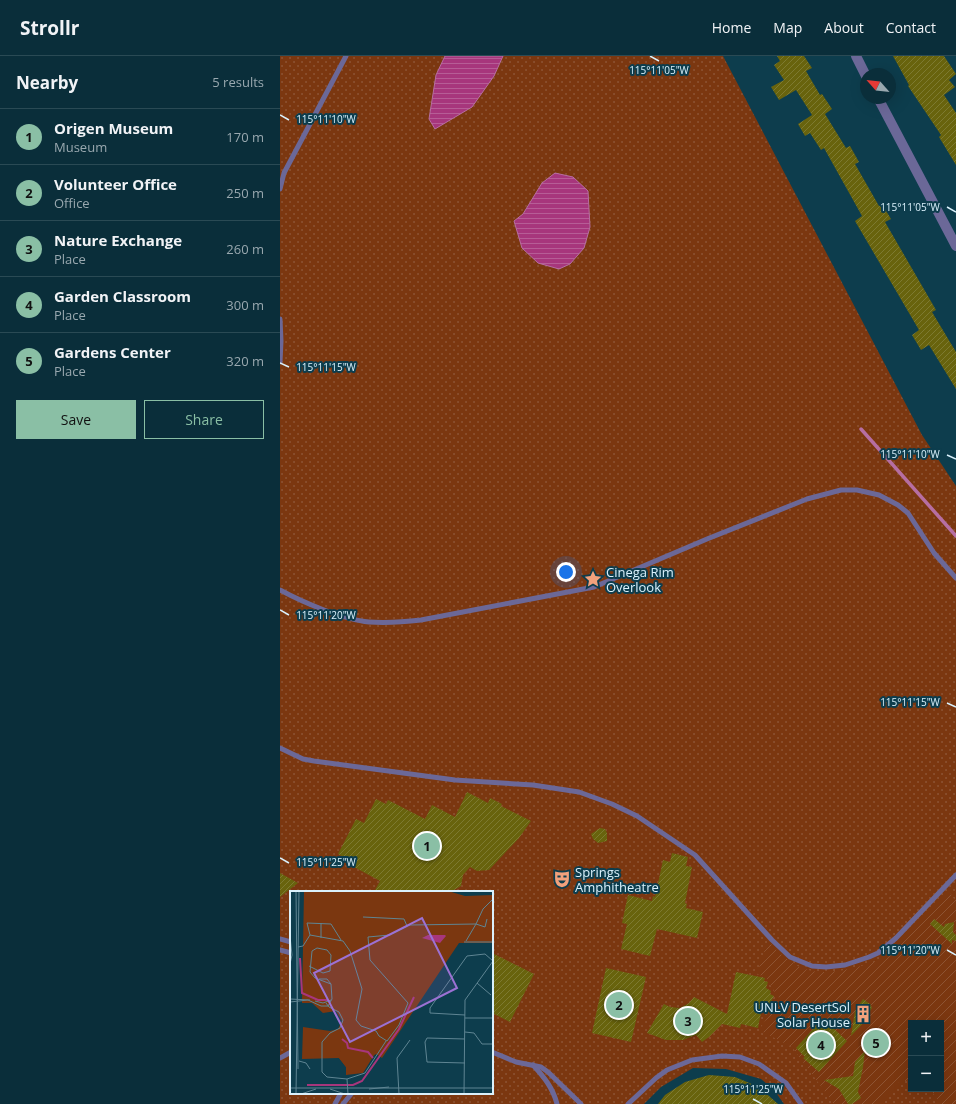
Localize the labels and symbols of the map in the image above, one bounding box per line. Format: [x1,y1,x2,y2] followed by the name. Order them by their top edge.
[629,63,690,77] text: 115°11'05"W
[860,68,896,104] north arrow
[296,112,357,126] text: 115°11'10"W
[880,200,941,214] text: 115°11'05"W
[296,360,357,374] text: 115°11'15"W
[880,447,941,461] text: 115°11'10"W
[556,562,576,582] your location
[606,563,674,596] place label: Cinega Rim Overlook
[583,569,603,589] place icon: Cinega Rim Overlook
[296,608,357,622] text: 115°11'20"W
[880,695,941,709] text: 115°11'15"W
[414,831,440,861] pin: 1
[296,855,357,869] text: 115°11'25"W
[575,863,659,896] place label: Springs Amphitheatre
[552,869,572,889] theatre icon: Springs Amphitheatre
[290,891,493,1094] inset map
[880,943,941,957] text: 115°11'20"W
[606,990,632,1020] pin: 2
[754,998,850,1031] place label: UNLV DesertSol Solar House
[853,1004,873,1024] building icon: UNLV DesertSol Solar House
[675,1006,701,1036] pin: 3
[863,1028,889,1058] pin: 5
[808,1030,834,1060] pin: 4
[723,1082,784,1096] text: 115°11'25"W

